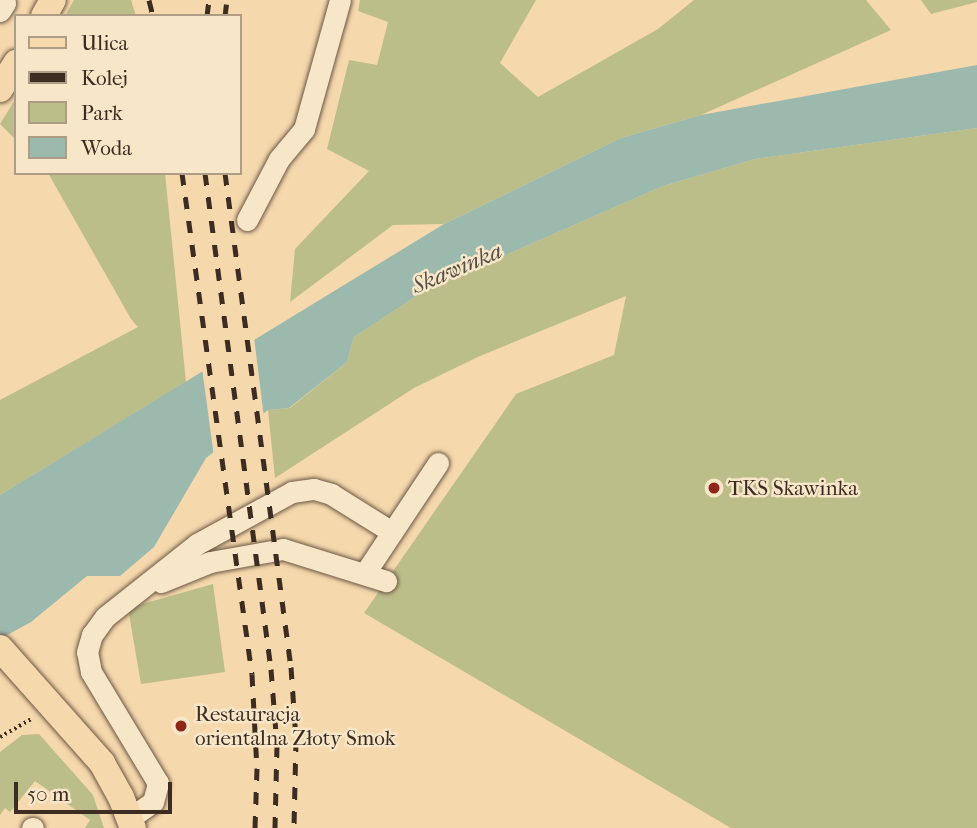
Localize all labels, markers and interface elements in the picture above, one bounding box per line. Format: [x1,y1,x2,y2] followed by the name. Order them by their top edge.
[14,14,242,175] legend
[81,31,128,55] text: Ulica
[81,66,128,90] text: Kolej
[81,101,123,125] text: Park
[81,136,132,160] text: Woda
[408,238,506,300] water label: Skawinka
[728,475,858,501] place label: TKS Skawinka
[706,480,722,496] marker: TKS Skawinka
[195,701,395,751] place label: Restauracja orientalna Złoty Smok
[173,718,189,734] marker: Restauracja orientalna Złoty Smok
[18,768,175,812] scale bar
[27,782,70,806] text: 50 m

